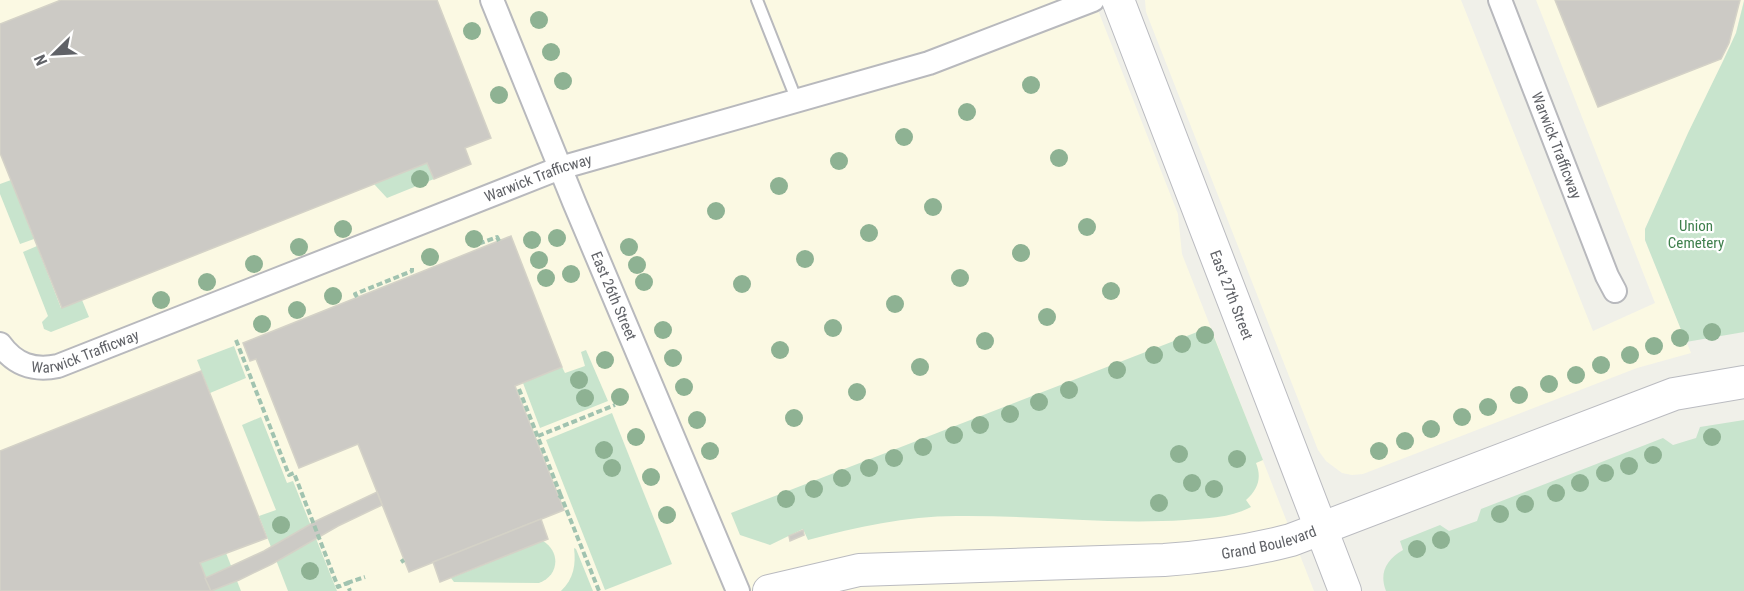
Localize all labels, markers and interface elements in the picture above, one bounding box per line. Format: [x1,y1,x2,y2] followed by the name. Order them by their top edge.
[24,24,84,84] north arrow
[30,52,51,68] text: N
[1528,89,1585,201] street label: Warwick Trafficway
[482,150,594,206] street label: Warwick Trafficway
[1668,217,1724,252] park label: Union Cemetery
[1206,248,1257,342] street label: East 27th Street
[587,249,640,343] street label: East 26th Street
[30,326,142,377] street label: Warwick Trafficway
[1220,522,1319,563] street label: Grand Boulevard

